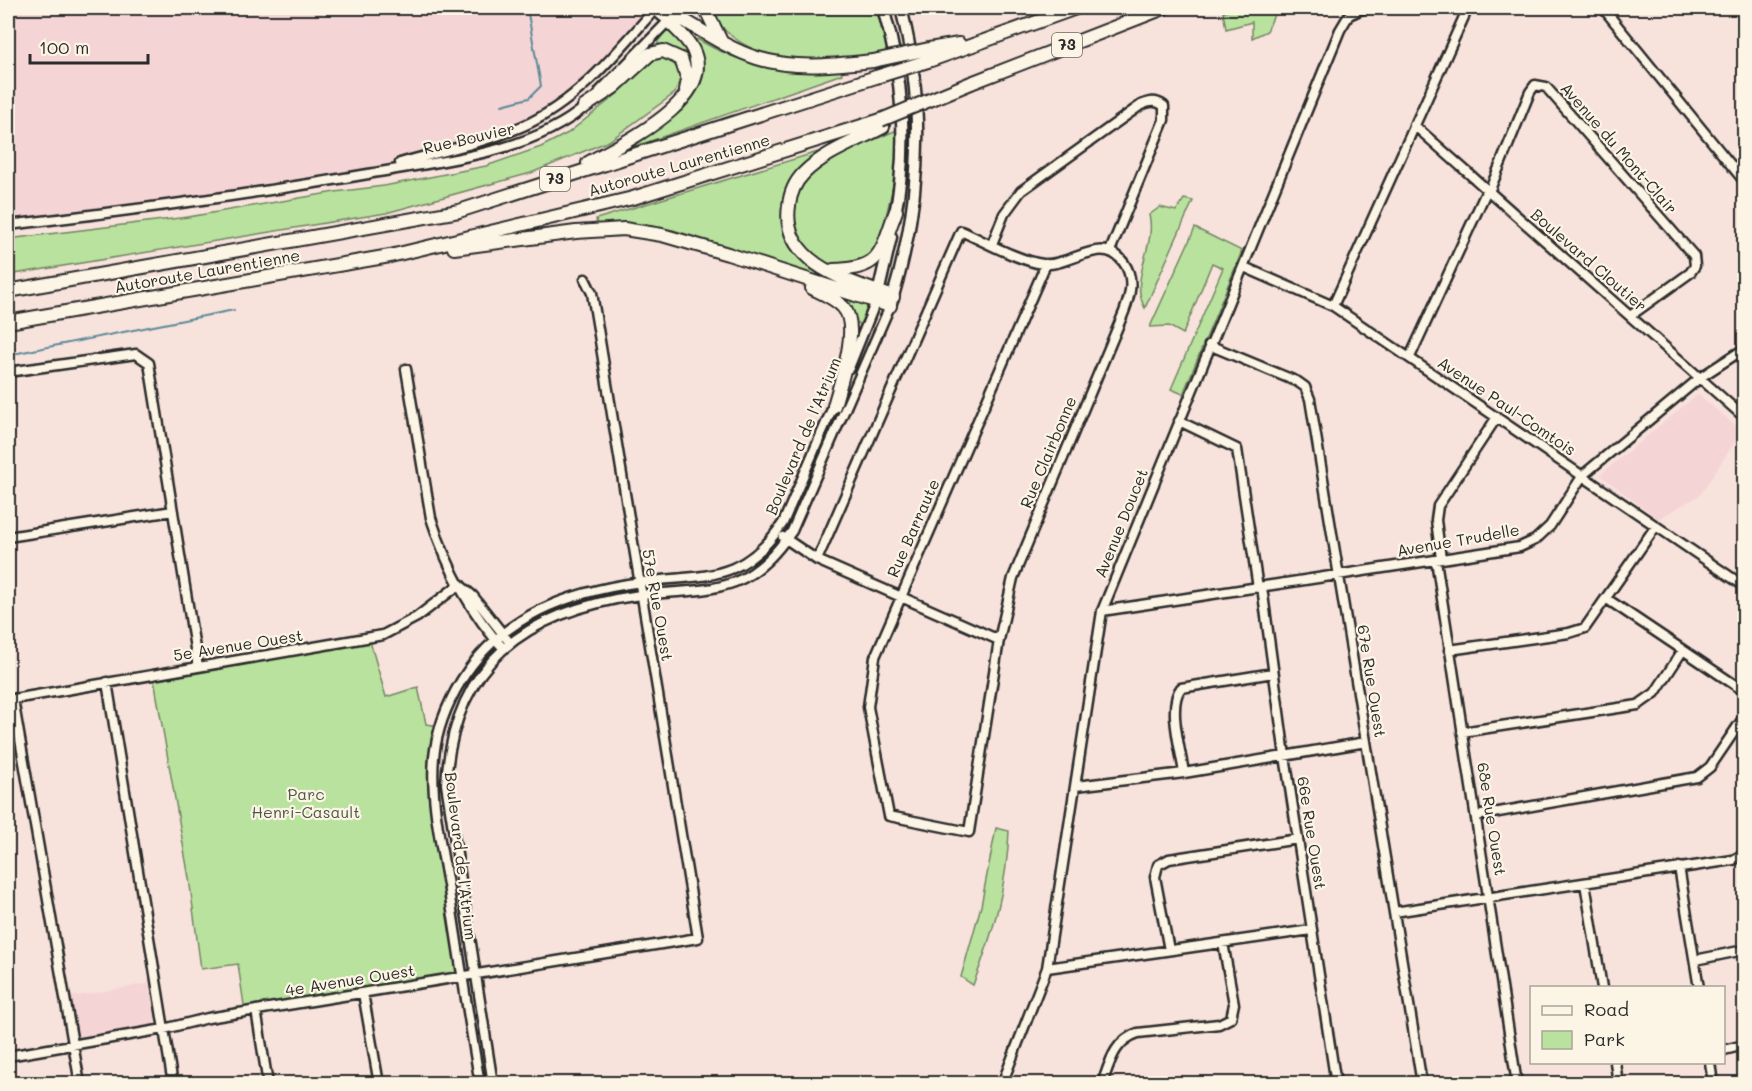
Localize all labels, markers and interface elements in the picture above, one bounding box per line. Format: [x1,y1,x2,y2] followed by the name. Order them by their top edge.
[30,27,148,65] scale bar
[1052,33,1082,57] road number: 73
[39,35,89,59] text: 100 m
[1556,77,1682,218] street label: Avenue du Mont-Clair
[421,117,517,158] street label: Rue Bouvier
[586,129,772,201] street label: Autoroute Laurentienne
[540,167,570,191] road number: 73
[1527,203,1652,316] street label: Boulevard Cloutier
[112,244,301,297] street label: Autoroute Laurentienne
[1434,351,1581,460] street label: Avenue Paul-Comtois
[760,354,845,518] street label: Boulevard de l'Atrium
[1014,393,1081,511] street label: Rue Clairbonne
[1089,465,1152,581] street label: Avenue Doucet
[881,475,944,580] street label: Rue Barraute
[1395,518,1521,561] street label: Avenue Trudelle
[638,547,679,663] street label: 57e Rue Ouest
[1353,623,1392,739] street label: 67e Rue Ouest
[172,624,304,665] street label: 5e Avenue Ouest
[1473,761,1512,877] street label: 68e Rue Ouest
[441,771,482,941] street label: Boulevard de l'Atrium
[1293,775,1332,891] street label: 66e Rue Ouest
[252,783,360,822] park label: Parc Henri-Casault
[284,959,416,1000] street label: 4e Avenue Ouest
[1530,986,1725,1064] legend
[1584,997,1629,1021] text: Road
[1584,1027,1625,1051] text: Park

